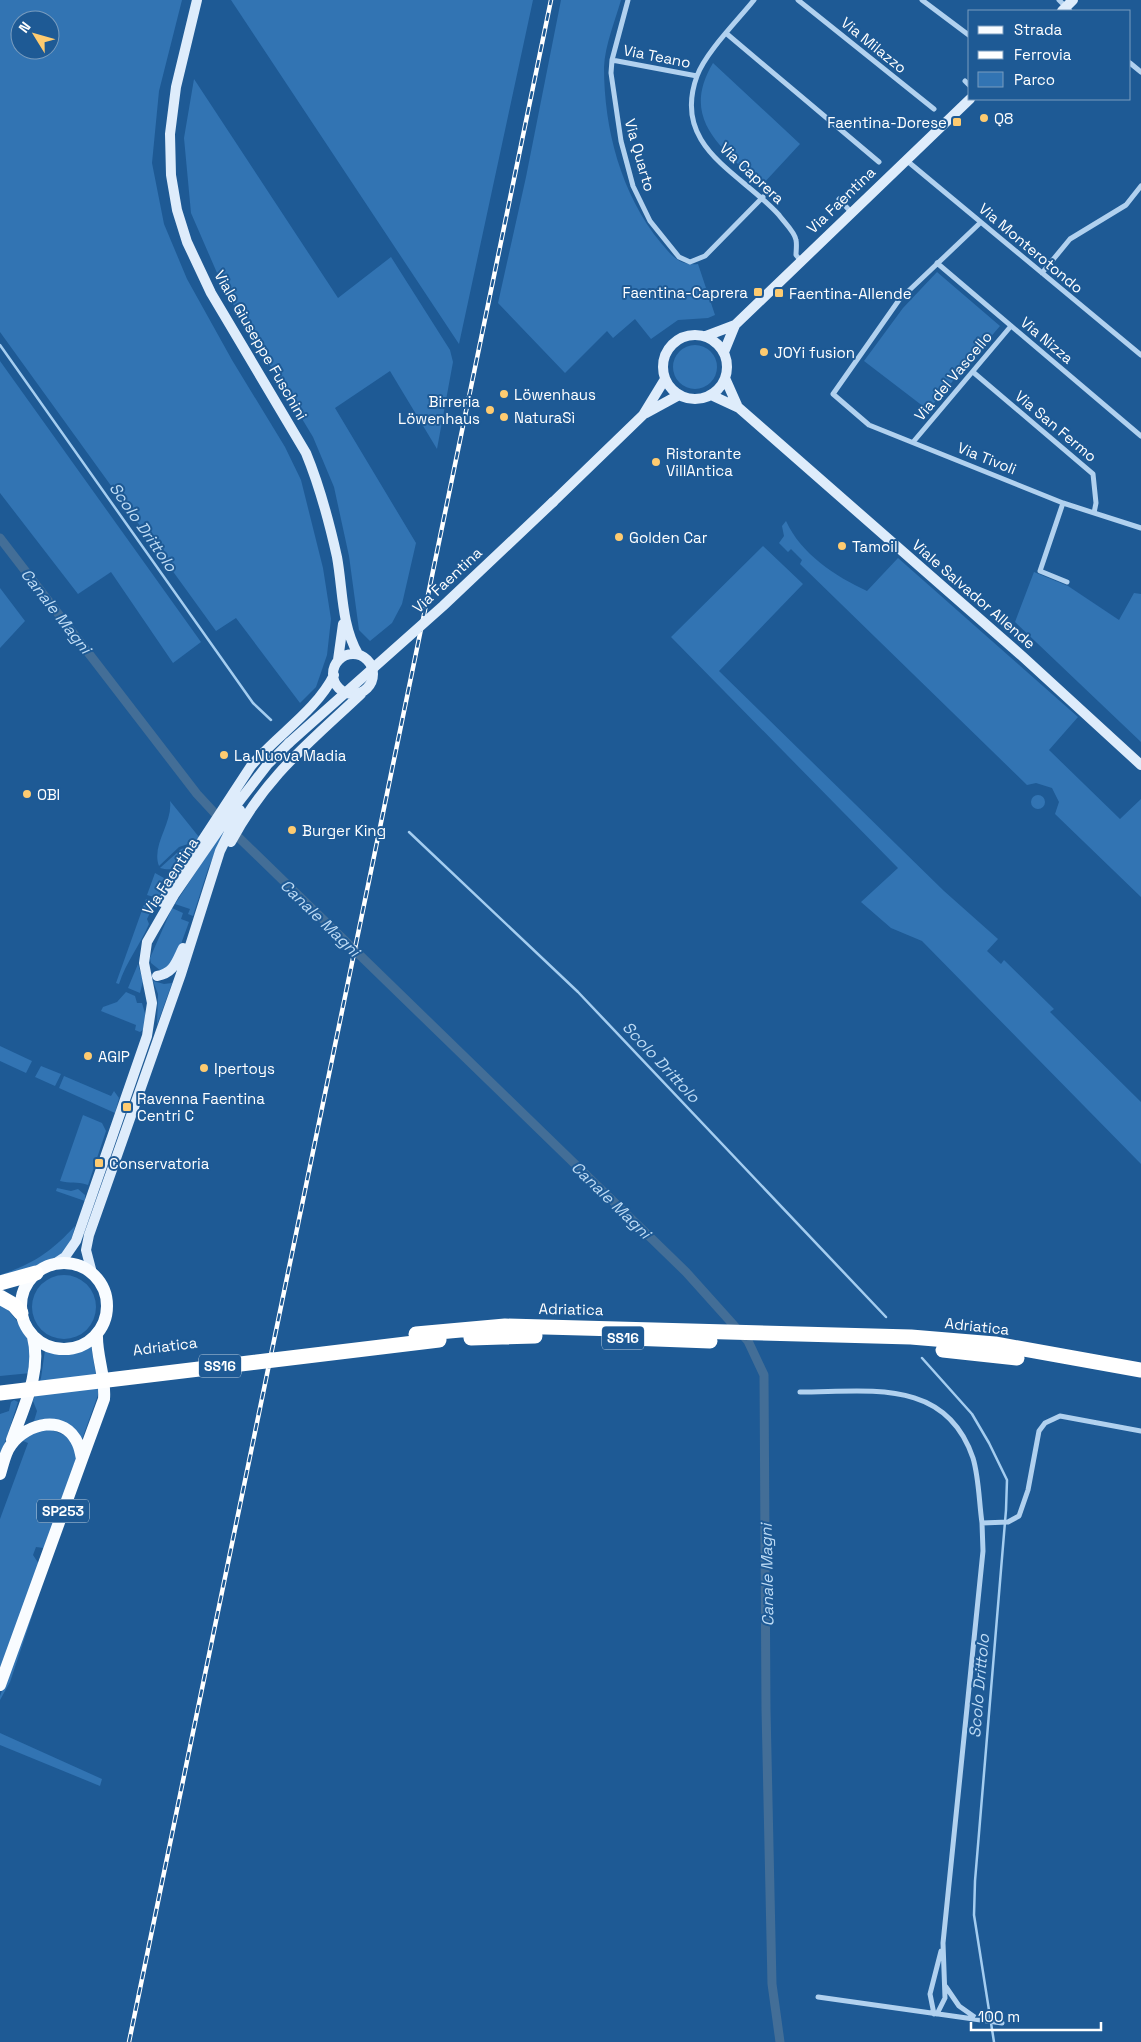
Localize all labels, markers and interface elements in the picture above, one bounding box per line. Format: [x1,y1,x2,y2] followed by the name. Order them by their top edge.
[10,10,60,60] north arrow
[968,10,1131,100] legend
[837,13,911,77] street label: Via Milazzo
[15,18,35,36] text: N
[1014,20,1063,39] text: Strada
[622,40,692,72] street label: Via Teano
[1014,45,1072,64] text: Ferrovia
[1014,70,1055,89] text: Parco
[994,109,1013,128] place label: Q8
[978,112,990,124] marker: Q8
[827,113,947,132] place label: Faentina-Dorese
[621,116,659,194] street label: Via Quarto
[951,116,963,128] marker: Faentina-Dorese
[716,138,789,208] street label: Via Caprera
[803,162,880,237] street label: Via Faentina
[975,199,1087,297] street label: Via Monterotondo
[210,267,312,423] street label: Viale Giuseppe Fuschini
[622,283,748,302] place label: Faentina-Caprera
[789,284,912,303] place label: Faentina-Allende
[752,286,764,298] marker: Faentina-Caprera
[773,287,785,299] marker: Faentina-Allende
[1017,312,1078,368] street label: Via Nizza
[910,327,996,425] street label: Via del Vascello
[774,343,855,362] place label: JOYi fusion
[758,346,770,358] marker: JOYi fusion
[514,385,596,404] place label: Löwenhaus
[1011,386,1101,466] street label: Via San Fermo
[498,388,510,400] marker: Löwenhaus
[398,392,480,428] place label: Birreria Löwenhaus
[484,404,496,416] marker: Birreria Löwenhaus
[514,408,575,427] place label: NaturaSì
[498,411,510,423] marker: NaturaSì
[955,438,1019,478] street label: Via Tivoli
[666,444,741,480] place label: Ristorante VillAntica
[650,456,662,468] marker: Ristorante VillAntica
[105,478,182,577] water label: Scolo Drittolo
[629,528,708,547] place label: Golden Car
[613,531,625,543] marker: Golden Car
[908,535,1040,653] street label: Viale Salvador Allende
[852,537,898,556] place label: Tamoil
[836,540,848,552] marker: Tamoil
[408,543,486,617] street label: Via Faentina
[16,564,97,660] water label: Canale Magni
[234,746,347,765] place label: La Nuova Madia
[218,749,230,761] marker: La Nuova Madia
[37,785,60,804] place label: OBI
[21,788,33,800] marker: OBI
[302,821,386,840] place label: Burger King
[286,824,298,836] marker: Burger King
[138,834,202,918] street label: Via Faentina
[276,875,366,963] water label: Canale Magni
[618,1017,705,1108] water label: Scolo Drittolo
[98,1047,130,1066] place label: AGIP
[82,1050,94,1062] marker: AGIP
[214,1059,275,1078] place label: Ipertoys
[198,1062,210,1074] marker: Ipertoys
[137,1089,265,1125] place label: Ravenna Faentina Centri C
[121,1101,133,1113] marker: Ravenna Faentina Centri C
[109,1154,210,1173] place label: Conservatoria
[93,1157,105,1169] marker: Conservatoria
[567,1157,657,1245] water label: Canale Magni
[538,1299,604,1319] street label: Adriatica
[944,1313,1011,1339] street label: Adriatica
[602,1326,644,1350] road number: SS16
[132,1333,199,1359] street label: Adriatica
[199,1354,241,1378] road number: SS16
[37,1500,89,1522] road number: SP253
[756,1521,778,1627] water label: Canale Magni
[964,1632,994,1739] water label: Scolo Drittolo
[971,2000,1101,2032] scale bar
[978,2007,1020,2026] text: 100 m

